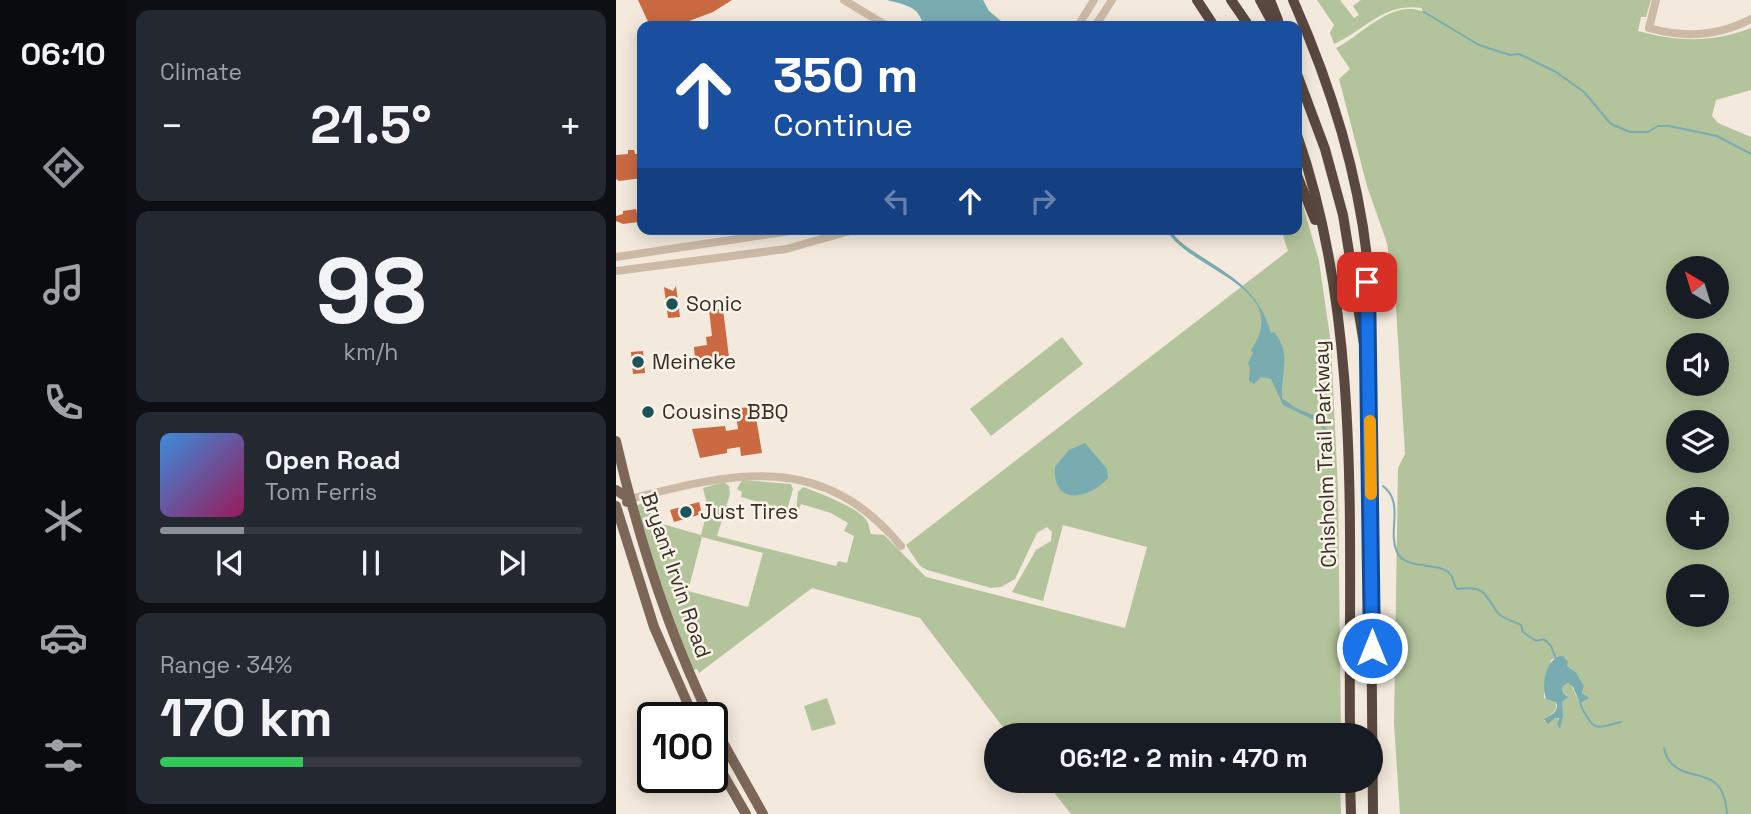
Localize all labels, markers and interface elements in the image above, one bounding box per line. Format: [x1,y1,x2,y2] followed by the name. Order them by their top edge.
[20,34,106,74] text: 06:10
[773,44,918,106] text: 350 m
[658,49,749,140] icon: ahead
[160,57,242,87] text: Climate
[310,92,432,158] text: 21.5°
[160,102,184,150] text: −
[558,102,582,150] text: +
[773,105,913,145] text: Continue
[39,143,88,192] icon: directions
[878,182,916,220] icon: left
[951,182,989,220] icon: ahead
[1024,182,1062,220] icon: right
[316,233,426,350] text: 98
[1337,252,1397,312] pin
[1666,256,1729,318] north arrow
[1666,256,1729,627] map controls
[39,260,88,309] icon: music
[1348,263,1386,301] icon: arrive
[686,290,742,317] place label: Sonic
[664,296,680,312] marker: Sonic
[1666,333,1729,396] button: sound
[344,337,398,367] text: km/h
[1307,340,1342,568] street label: Chisholm Trail Parkway
[652,348,736,375] place label: Meineke
[630,354,646,370] marker: Meineke
[39,378,88,427] icon: phone
[662,398,789,425] place label: Cousins BBQ
[640,404,656,420] marker: Cousins BBQ
[1666,410,1729,473] button: layers
[265,443,401,477] text: Open Road
[265,477,377,507] text: Tom Ferris
[1666,487,1729,550] button: +
[635,488,718,661] street label: Bryant Irvin Road
[39,496,88,545] icon: climate
[700,498,798,525] place label: Just Tires
[678,504,694,520] marker: Just Tires
[211,544,249,582] icon: previous
[352,544,390,582] icon: pause
[493,544,531,582] icon: next
[1666,564,1729,627] button: −
[1335,611,1409,685] position arrow
[39,613,88,662] icon: car
[160,650,292,680] text: Range · 34%
[160,685,333,751] text: 170 km
[637,702,728,793] speed limit sign: 100
[39,731,88,780] icon: filters
[1059,741,1308,775] text: 06:12 · 2 min · 470 m

